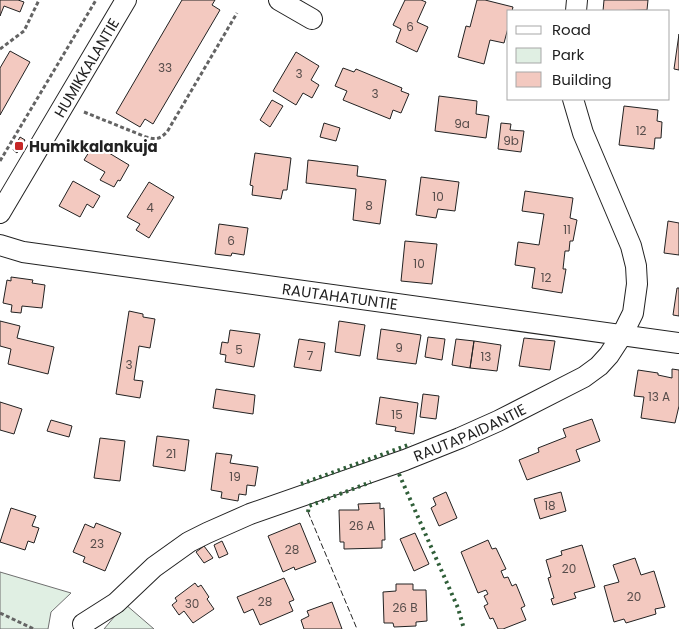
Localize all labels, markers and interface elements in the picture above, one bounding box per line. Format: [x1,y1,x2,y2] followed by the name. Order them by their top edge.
[507,10,669,100] legend
[49,14,124,121] street label: HUMIKKALANTIE
[406,18,414,35] house number: 6
[552,19,591,40] text: Road
[552,44,584,65] text: Park
[158,59,172,76] house number: 33
[295,65,303,82] house number: 3
[552,69,612,90] text: Building
[371,85,379,102] house number: 3
[454,115,470,132] house number: 9a
[636,122,646,139] house number: 12
[503,132,519,149] house number: 9b
[29,136,158,157] place label: Humikkalankuja
[13,140,25,152] marker: Humikkalankuja
[432,188,444,205] house number: 10
[365,197,373,214] house number: 8
[146,199,154,216] house number: 4
[563,221,571,238] house number: 11
[227,232,235,249] house number: 6
[413,255,425,272] house number: 10
[541,269,551,286] house number: 12
[281,278,399,314] street label: RAUTAHATUNTIE
[395,339,403,356] house number: 9
[235,341,243,358] house number: 5
[307,347,314,364] house number: 7
[481,348,491,365] house number: 13
[125,356,133,373] house number: 3
[648,388,670,405] house number: 13 A
[410,398,529,466] street label: RAUTAPAIDANTIE
[391,406,403,423] house number: 15
[166,445,176,462] house number: 21
[229,468,241,485] house number: 19
[544,497,556,514] house number: 18
[349,517,375,534] house number: 26 A
[90,535,104,552] house number: 23
[285,541,299,558] house number: 28
[562,560,576,577] house number: 20
[627,588,641,605] house number: 20
[258,593,272,610] house number: 28
[185,595,199,612] house number: 30
[392,599,418,616] house number: 26 B

